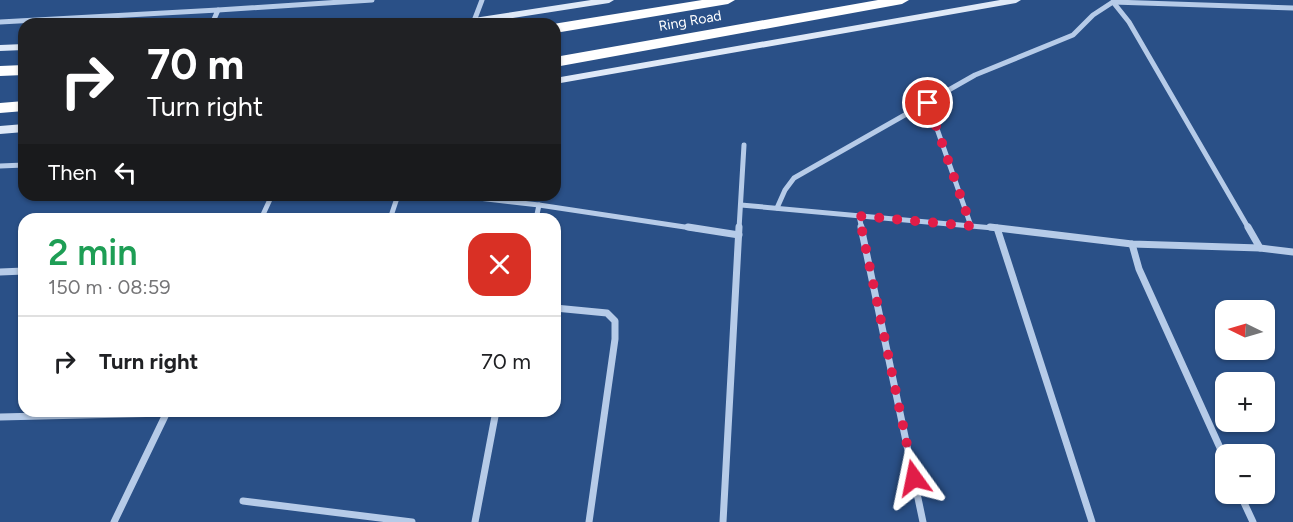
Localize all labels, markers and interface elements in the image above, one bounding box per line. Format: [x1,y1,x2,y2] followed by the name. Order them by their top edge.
[657,7,723,35] street label: Ring Road
[147,39,244,90] text: 70 m
[48,42,126,120] icon: right
[902,77,953,128] pin
[911,86,944,119] icon: arrive
[147,90,263,123] text: Turn right
[109,156,142,189] icon: left
[48,159,97,186] text: Then
[48,231,138,274] text: 2 min
[468,233,531,296] button: close
[48,275,170,299] text: 150 m · 08:59
[1215,300,1275,360] north arrow
[1215,300,1275,504] map controls
[48,345,81,378] icon: right
[99,348,198,375] text: Turn right
[481,348,531,375] text: 70 m
[1215,372,1275,432] button: +
[1215,444,1275,504] button: −
[882,446,946,510] position arrow

